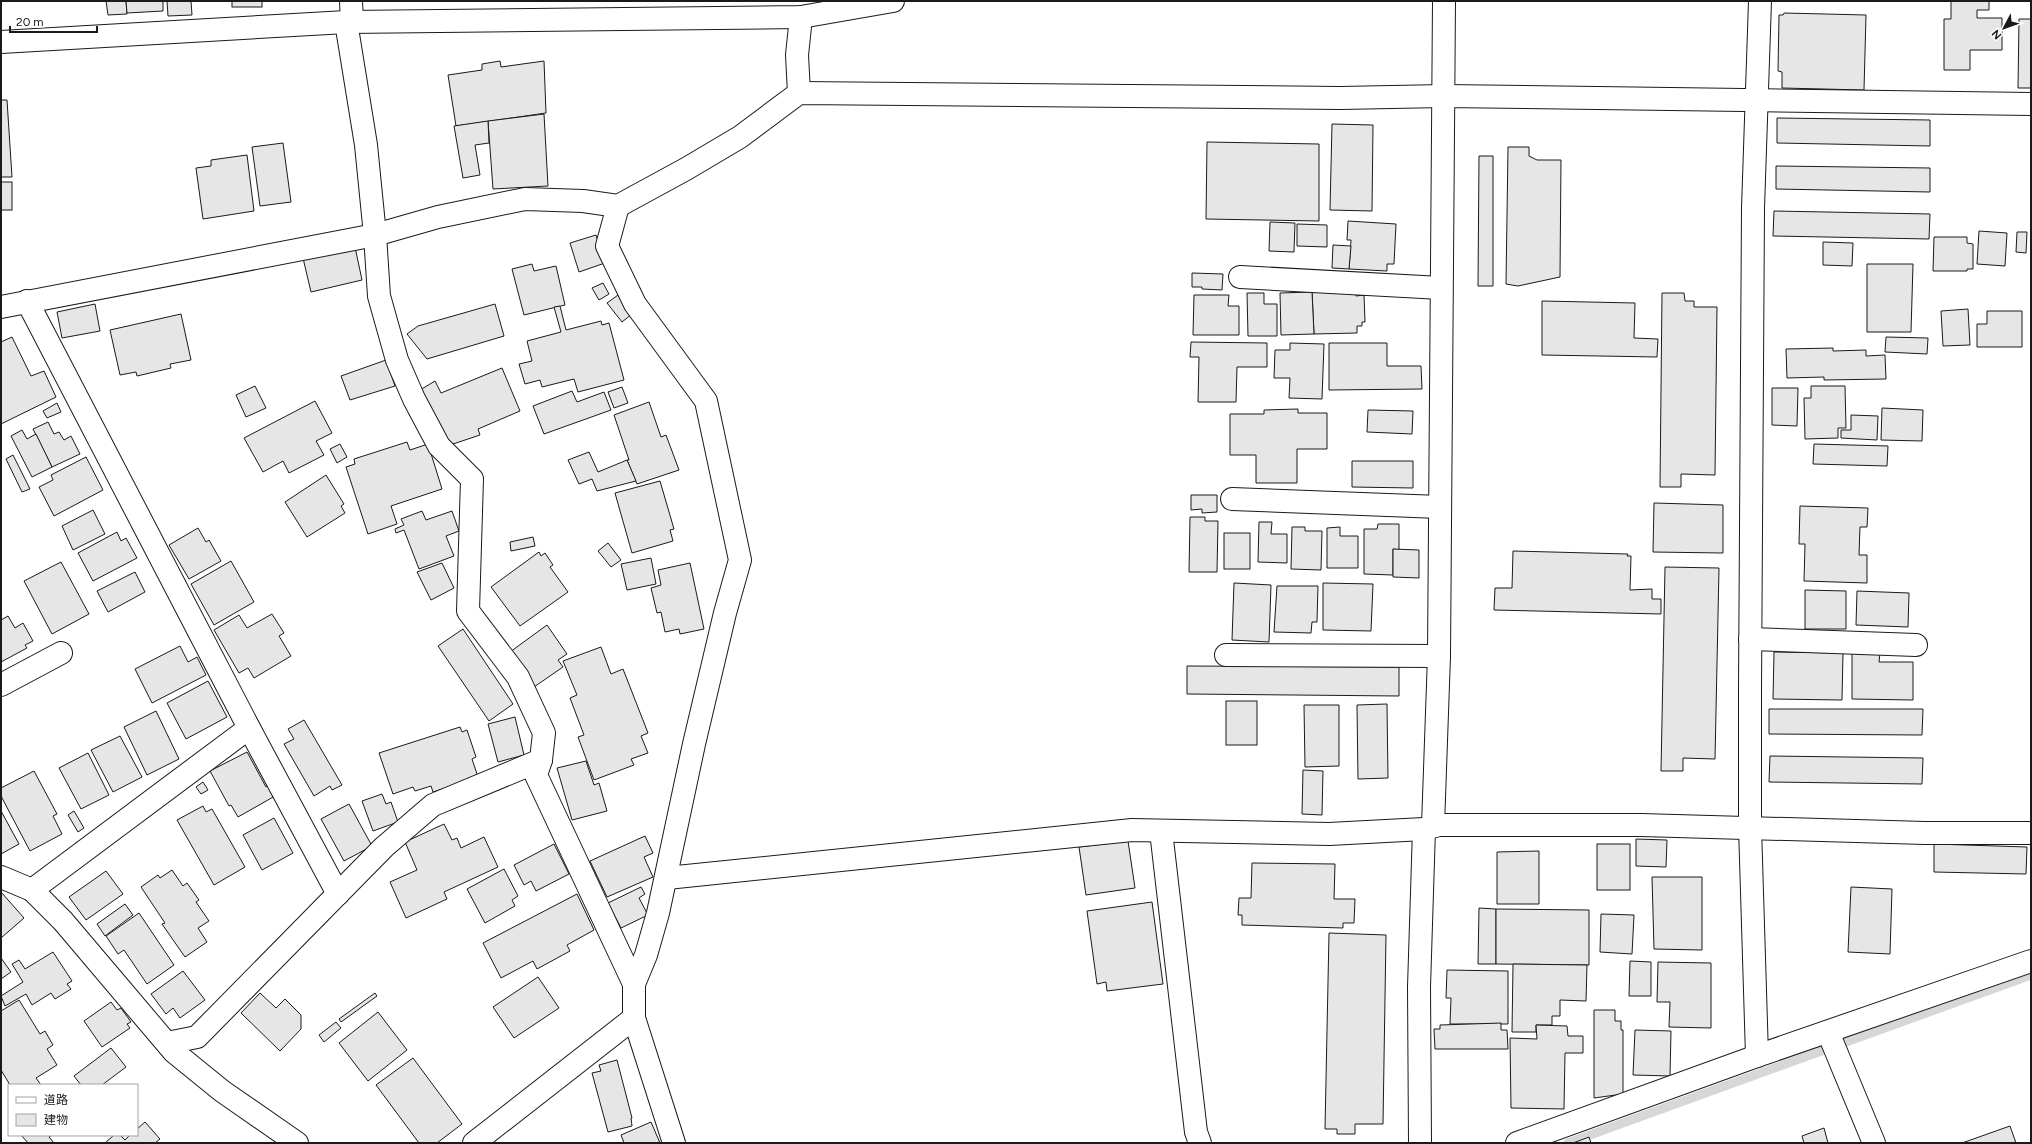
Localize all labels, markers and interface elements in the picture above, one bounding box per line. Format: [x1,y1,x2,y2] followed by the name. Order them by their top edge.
[10,8,97,34] scale bar
[1984,8,2024,48] north arrow
[16,15,44,29] text: 20 m
[1989,27,2005,42] text: N
[8,1084,138,1136] legend
[44,1093,68,1107] text: 道路
[44,1113,68,1127] text: 建物

